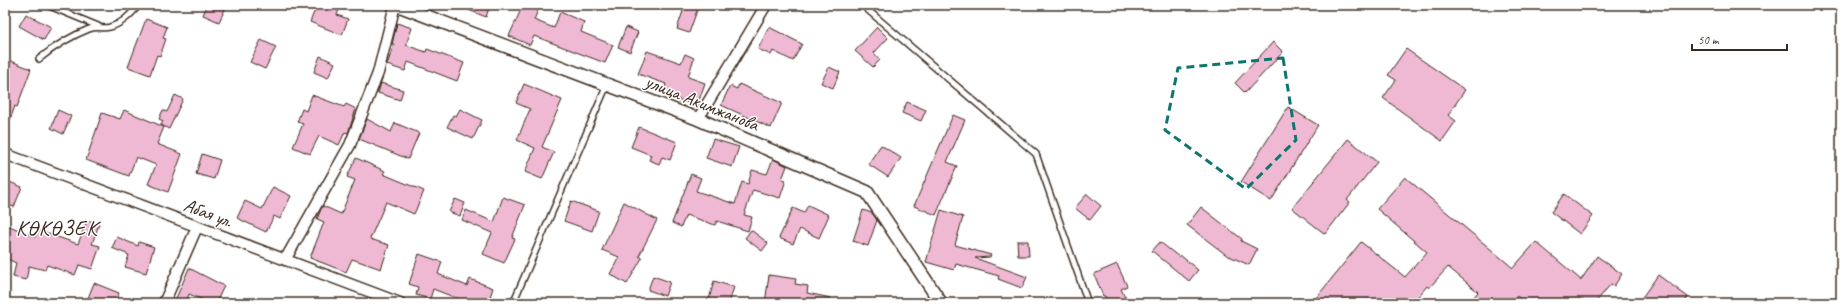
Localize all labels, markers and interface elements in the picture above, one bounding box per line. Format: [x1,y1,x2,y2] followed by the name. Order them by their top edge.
[1692,26,1787,52] scale bar
[1698,32,1720,48] text: 50 m
[641,69,764,137] street label: улица Акимжанова
[180,193,236,233] street label: Абая ул.
[16,215,102,241] district label: КӨКӨЗЕК

